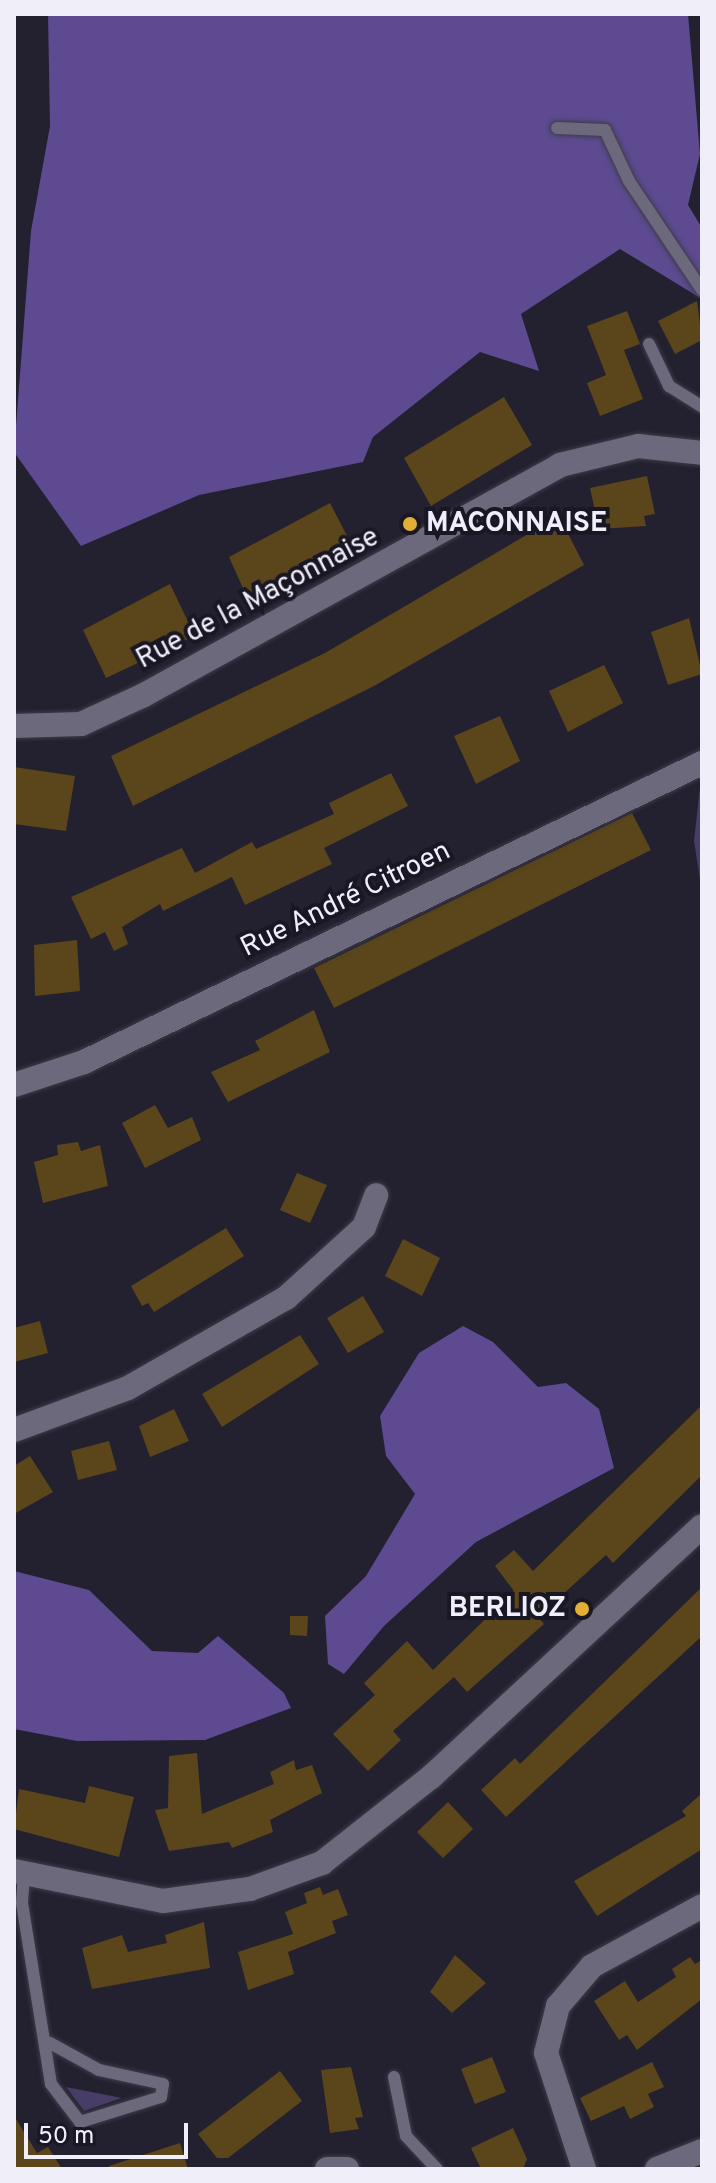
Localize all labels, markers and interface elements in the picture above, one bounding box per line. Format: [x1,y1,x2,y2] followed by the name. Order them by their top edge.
[426,507,607,541] place label: MACONNAISE
[401,515,419,533] marker: MACONNAISE
[131,521,385,677] street label: Rue de la Maçonnaise
[235,834,457,966] street label: Rue André Citroen
[449,1592,566,1626] place label: BERLIOZ
[573,1600,591,1618] marker: BERLIOZ
[28,2107,192,2157] scale bar
[38,2122,94,2152] text: 50 m

